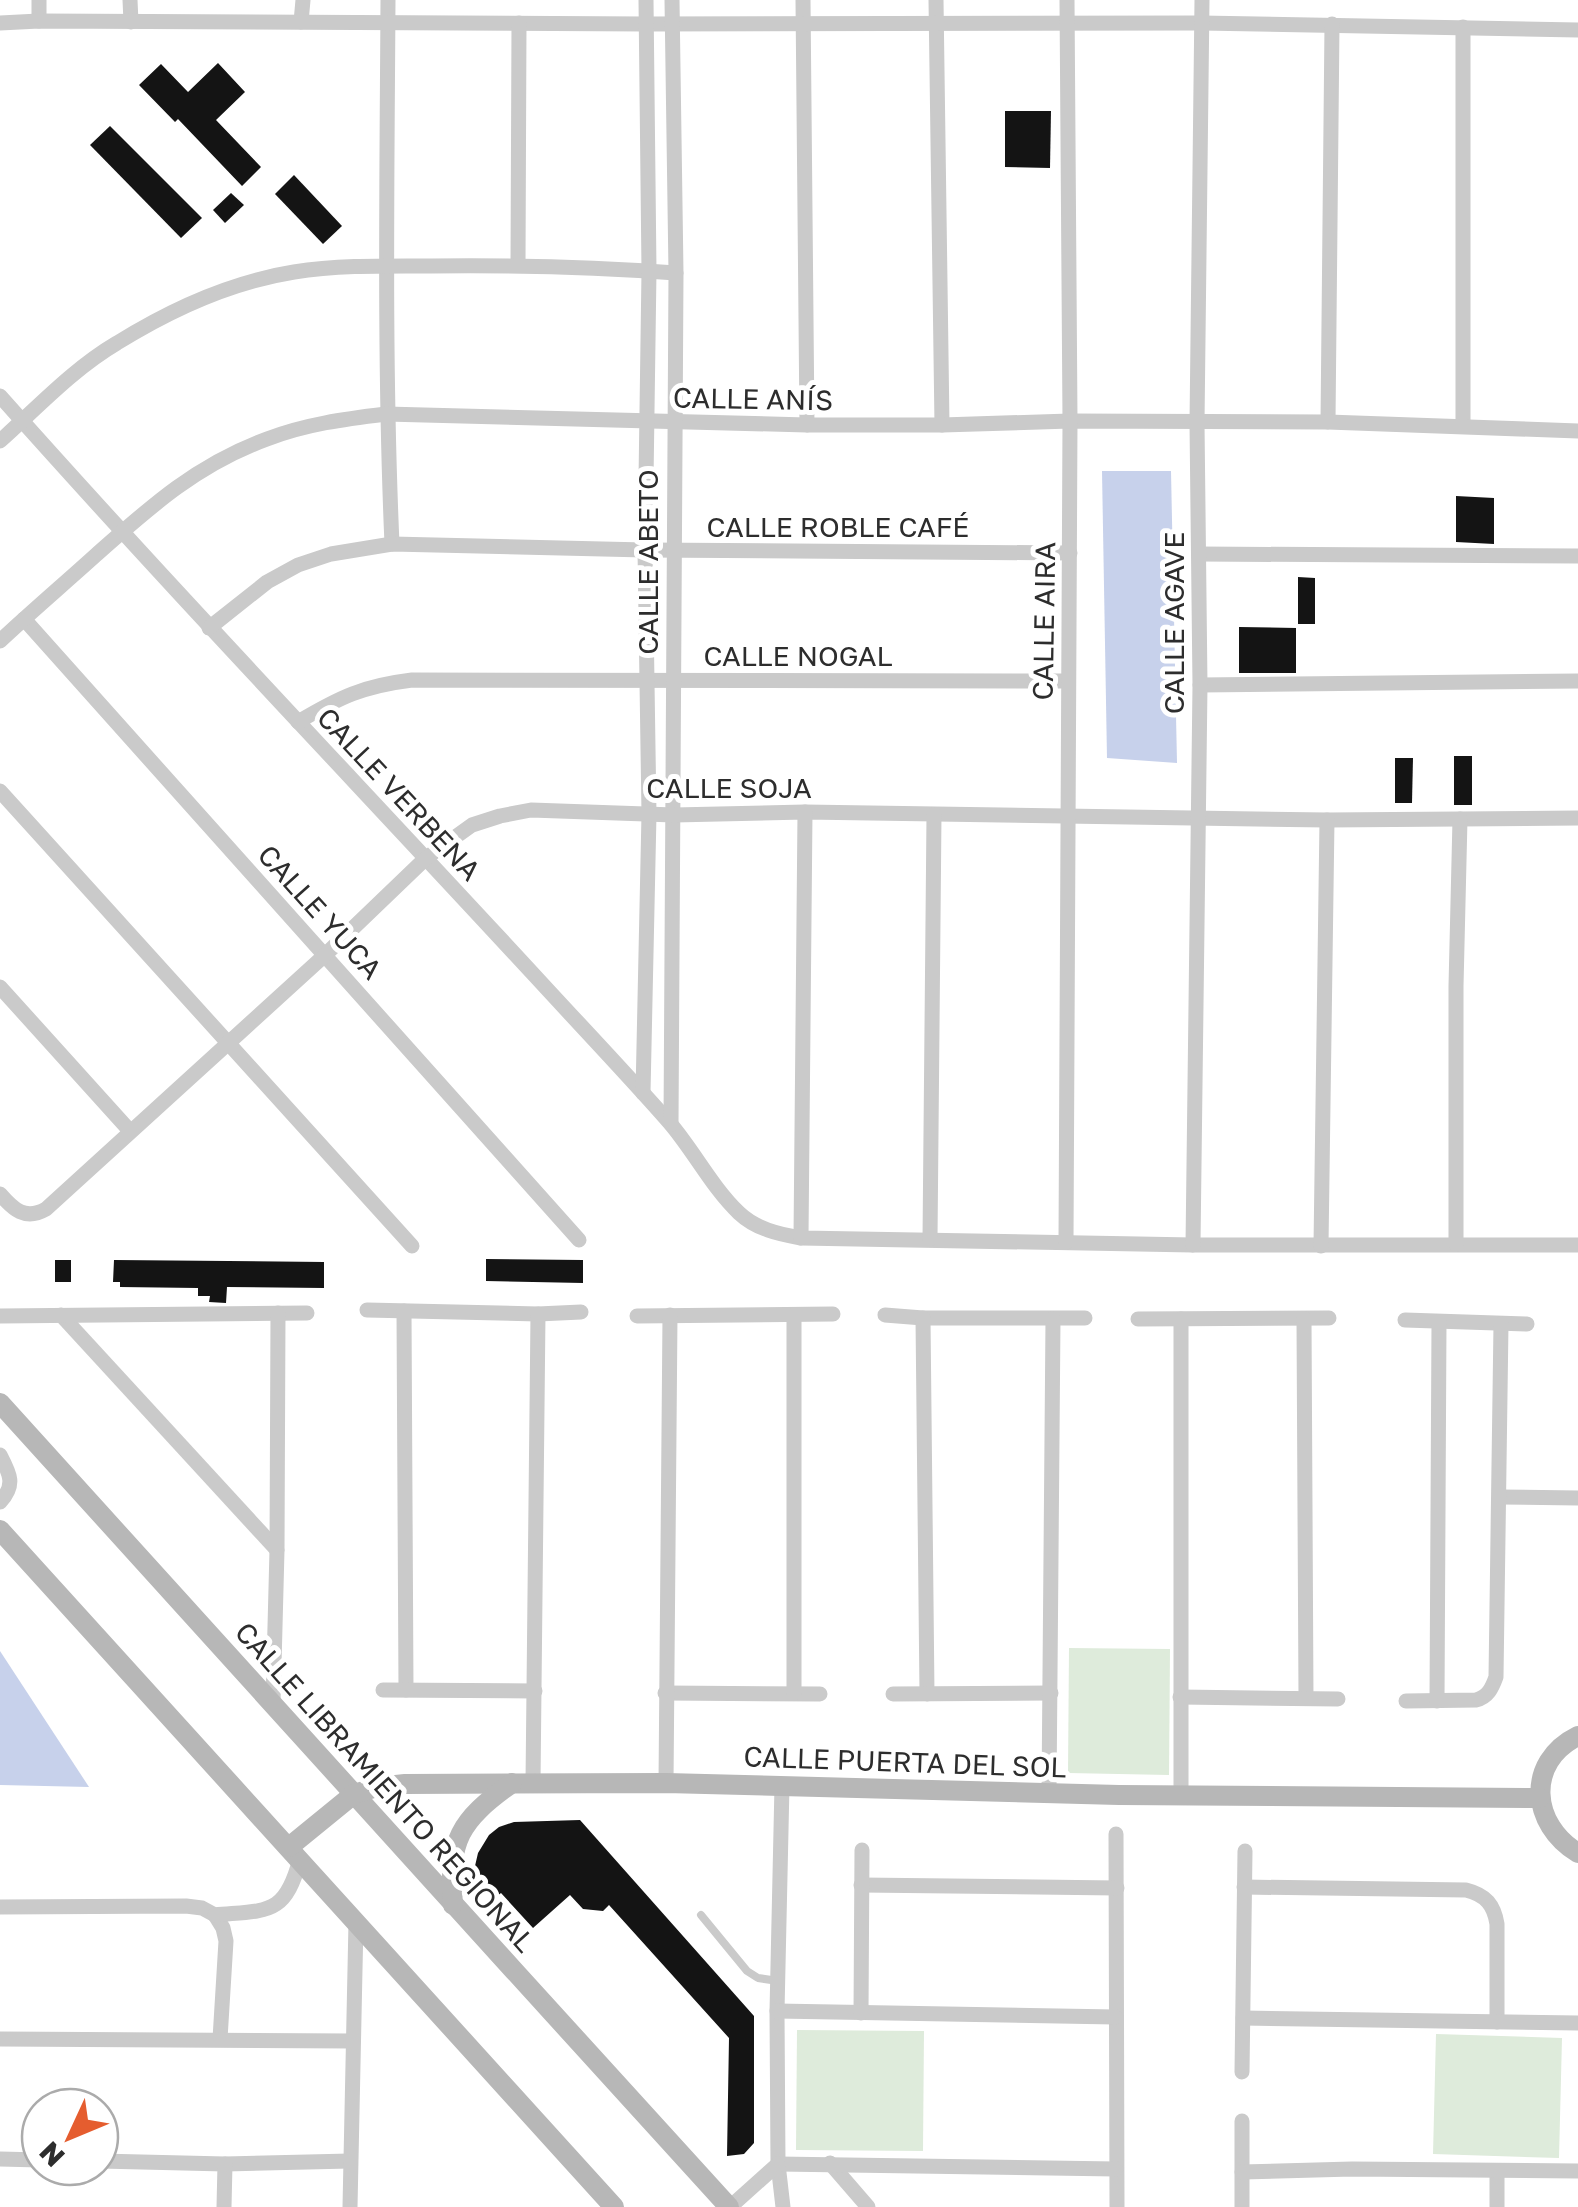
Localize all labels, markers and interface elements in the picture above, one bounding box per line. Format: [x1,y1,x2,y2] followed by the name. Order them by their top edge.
[673,381,833,416] street label: CALLE ANÍS
[631,469,664,655] street label: CALLE ABETO
[707,510,969,543] street label: CALLE ROBLE CAFÉ
[1157,532,1190,714] street label: CALLE AGAVE
[1026,541,1061,701] street label: CALLE AIRA
[703,639,893,672] street label: CALLE NOGAL
[311,700,488,887] street label: CALLE VERBENA
[646,771,812,804] street label: CALLE SOJA
[252,838,389,986] street label: CALLE YUCA
[229,1615,542,1958] street label: CALLE LIBRAMIENTO REGIONAL
[743,1739,1067,1784] street label: CALLE PUERTA DEL SOL
[20,2087,120,2187] north arrow
[32,2136,71,2174] text: N

